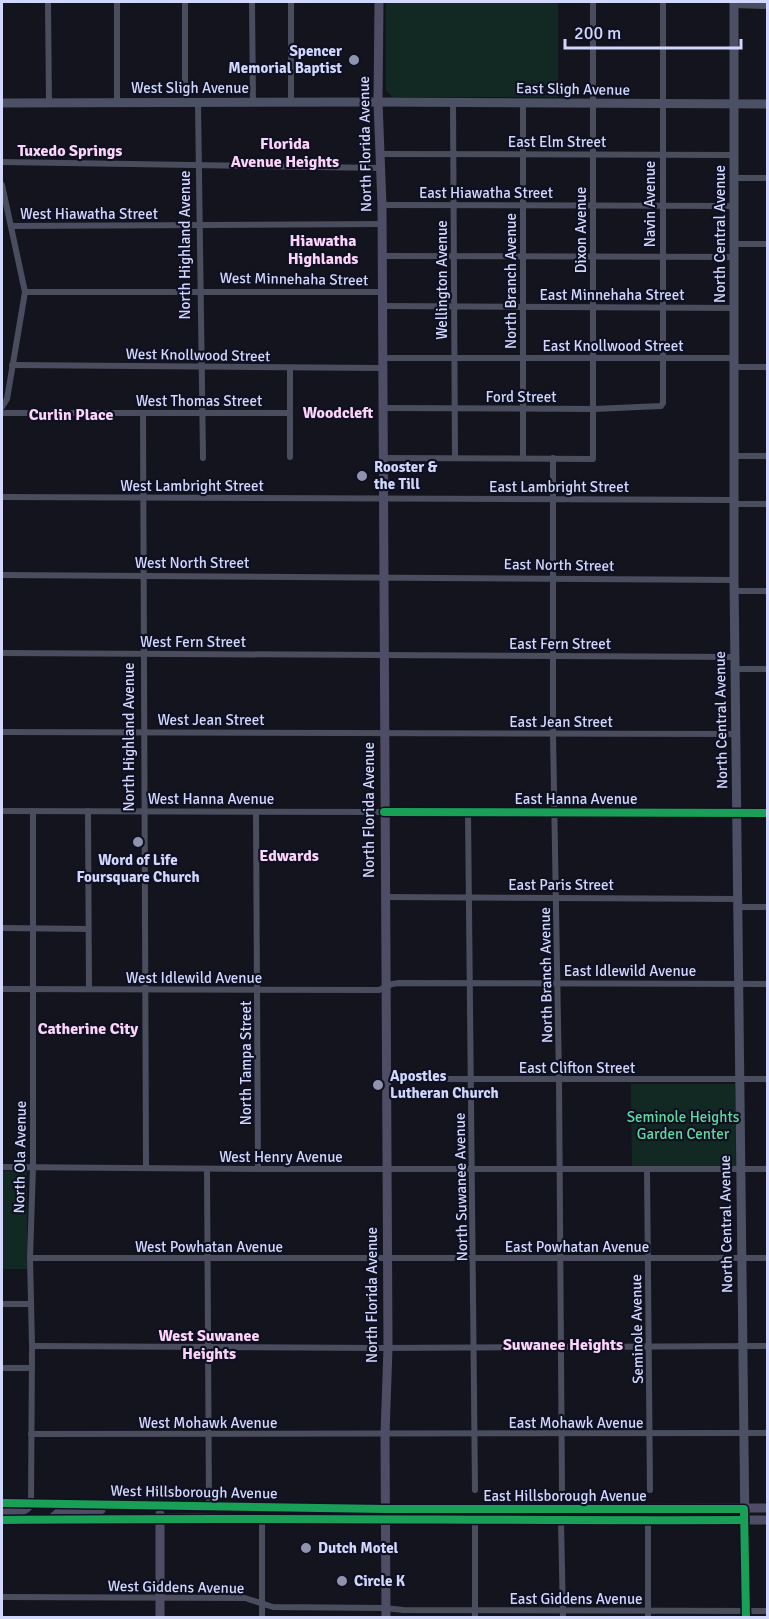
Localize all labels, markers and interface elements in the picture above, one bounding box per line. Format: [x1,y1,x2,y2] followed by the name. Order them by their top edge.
[565,12,740,50] scale bar
[574,22,621,44] text: 200 m
[228,42,342,77] place label: Spencer Memorial Baptist
[347,53,361,67] marker: Spencer Memorial Baptist
[355,76,375,212] street label: North Florida Avenue
[131,79,249,97] street label: West Sligh Avenue
[516,79,630,99] street label: East Sligh Avenue
[508,133,606,151] street label: East Elm Street
[231,134,339,172] district label: Florida Avenue Heights
[18,141,122,161] district label: Tuxedo Springs
[641,161,659,247] street label: Navin Avenue
[711,165,729,303] street label: North Central Avenue
[176,170,194,320] street label: North Highland Avenue
[419,184,553,202] street label: East Hiawatha Street
[572,187,590,273] street label: Dixon Avenue
[20,205,158,223] street label: West Hiawatha Street
[502,213,520,349] street label: North Branch Avenue
[433,220,451,340] street label: Wellington Avenue
[288,231,358,269] district label: Hiawatha Highlands
[219,269,369,289] street label: West Minnehaha Street
[539,286,685,304] street label: East Minnehaha Street
[542,337,684,355] street label: East Knollwood Street
[125,345,271,365] street label: West Knollwood Street
[486,388,556,406] street label: Ford Street
[136,392,262,410] street label: West Thomas Street
[303,403,373,423] district label: Woodcleft
[29,405,113,425] district label: Curlin Place
[373,458,438,493] place label: Rooster & the Till
[355,469,369,483] marker: Rooster & the Till
[120,477,264,495] street label: West Lambright Street
[489,478,629,496] street label: East Lambright Street
[135,554,249,572] street label: West North Street
[503,555,615,575] street label: East North Street
[140,633,246,651] street label: West Fern Street
[509,635,611,653] street label: East Fern Street
[711,651,731,789] street label: North Central Avenue
[120,662,138,812] street label: North Highland Avenue
[157,711,265,729] street label: West Jean Street
[509,713,613,731] street label: East Jean Street
[360,742,378,878] street label: North Florida Avenue
[148,790,274,808] street label: West Hanna Avenue
[514,790,638,808] street label: East Hanna Avenue
[131,835,145,849] marker: Word of Life Foursquare Church
[259,846,319,866] district label: Edwards
[76,851,200,886] place label: Word of Life Foursquare Church
[508,876,614,894] street label: East Paris Street
[536,907,556,1043] street label: North Branch Avenue
[564,962,696,980] street label: East Idlewild Avenue
[126,969,262,987] street label: West Idlewild Avenue
[237,1001,255,1125] street label: North Tampa Street
[38,1019,138,1039] district label: Catherine City
[519,1059,635,1077] street label: East Clifton Street
[390,1067,499,1102] place label: Apostles Lutheran Church
[371,1078,385,1092] marker: Apostles Lutheran Church
[10,1101,30,1213] street label: North Ola Avenue
[627,1108,740,1143] park label: Seminole Heights Garden Center
[451,1112,471,1262] street label: North Suwanee Avenue
[219,1148,343,1166] street label: West Henry Avenue
[716,1155,736,1293] street label: North Central Avenue
[363,1227,381,1363] street label: North Florida Avenue
[135,1238,283,1256] street label: West Powhatan Avenue
[505,1238,649,1256] street label: East Powhatan Avenue
[627,1274,647,1384] street label: Seminole Avenue
[159,1326,260,1364] district label: West Suwanee Heights
[503,1335,623,1355] district label: Suwanee Heights
[139,1414,277,1432] street label: West Mohawk Avenue
[508,1414,644,1432] street label: East Mohawk Avenue
[110,1482,278,1502] street label: West Hillsborough Avenue
[483,1487,647,1505] street label: East Hillsborough Avenue
[318,1539,399,1557] place label: Dutch Motel
[299,1541,313,1555] marker: Dutch Motel
[354,1572,406,1590] place label: Circle K
[335,1574,349,1588] marker: Circle K
[107,1577,245,1597] street label: West Giddens Avenue
[509,1590,643,1608] street label: East Giddens Avenue

